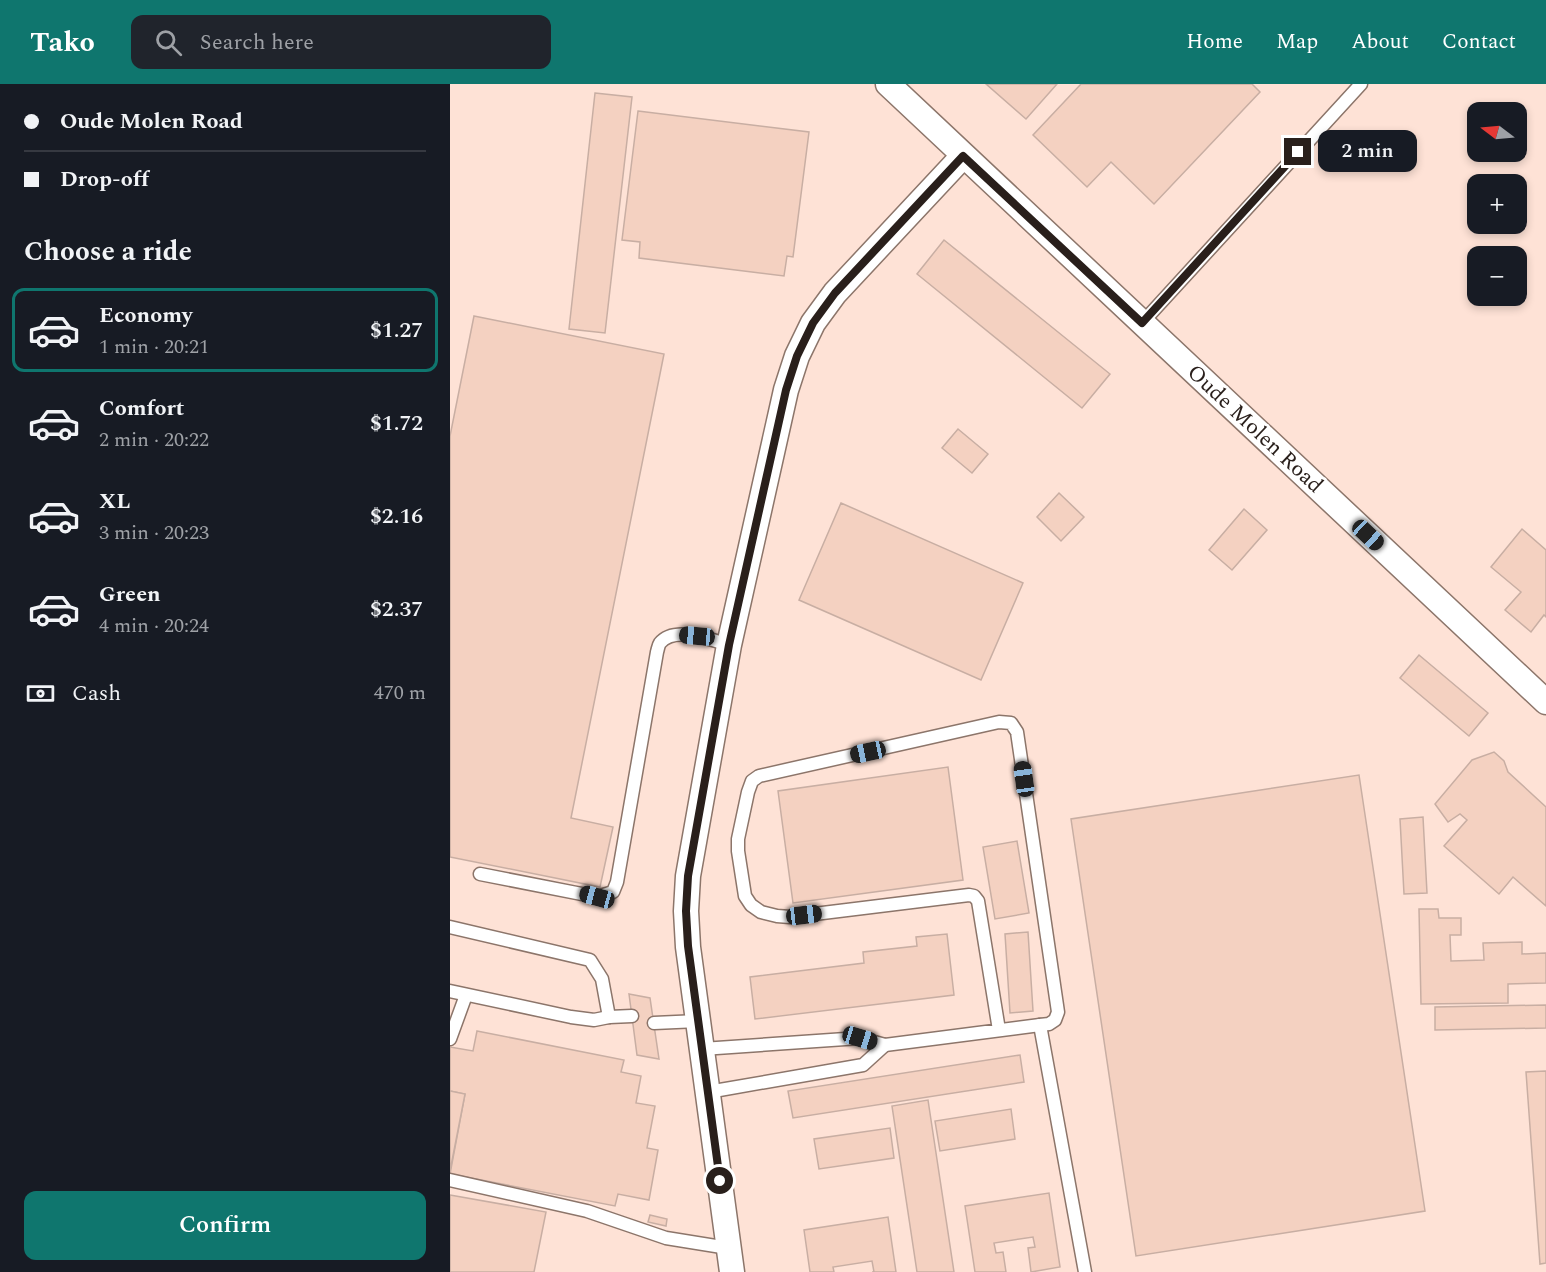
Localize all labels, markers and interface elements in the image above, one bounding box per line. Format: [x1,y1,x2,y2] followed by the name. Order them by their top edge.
[131,15,551,69] search box
[30,21,95,64] text: Tako
[152,26,185,59] icon: search
[200,26,314,59] text: Search here
[1186,26,1243,58] text: Home
[1276,26,1318,58] text: Map
[1351,26,1409,58] text: About
[1442,26,1516,58] text: Contact
[1467,102,1527,162] north arrow
[1467,102,1527,306] map controls
[60,105,243,138] text: Oude Molen Road
[1319,131,1418,173] callout: 2 min
[1342,136,1393,166] text: 2 min
[1284,138,1311,165] route end
[60,163,149,196] text: Drop-off
[1467,174,1527,234] button: +
[24,231,192,273] text: Choose a ride
[1467,246,1527,306] button: −
[99,299,192,332] text: Economy
[27,303,81,357] icon: car
[370,314,423,347] text: $1.27
[99,332,209,362] text: 1 min · 20:21
[1179,357,1331,501] street label: Oude Molen Road
[99,392,184,425] text: Comfort
[27,396,81,450] icon: car
[370,407,423,440] text: $1.72
[99,425,209,455] text: 2 min · 20:22
[99,485,130,518] text: XL
[27,489,81,543] icon: car
[370,500,423,533] text: $2.16
[1349,516,1387,554] car
[99,518,209,548] text: 3 min · 20:23
[99,578,161,611] text: Green
[27,582,81,636] icon: car
[370,593,423,626] text: $2.37
[99,611,209,641] text: 4 min · 20:24
[678,625,716,647] car
[24,677,57,710] icon: cash
[72,677,121,710] text: Cash
[374,678,426,708] text: 470 m
[849,739,887,765] car
[1013,760,1035,798] car
[577,884,617,910] car
[785,904,823,926] car
[840,1024,880,1052] car
[706,1167,733,1194] route start
[24,1191,426,1260] button: Confirm

